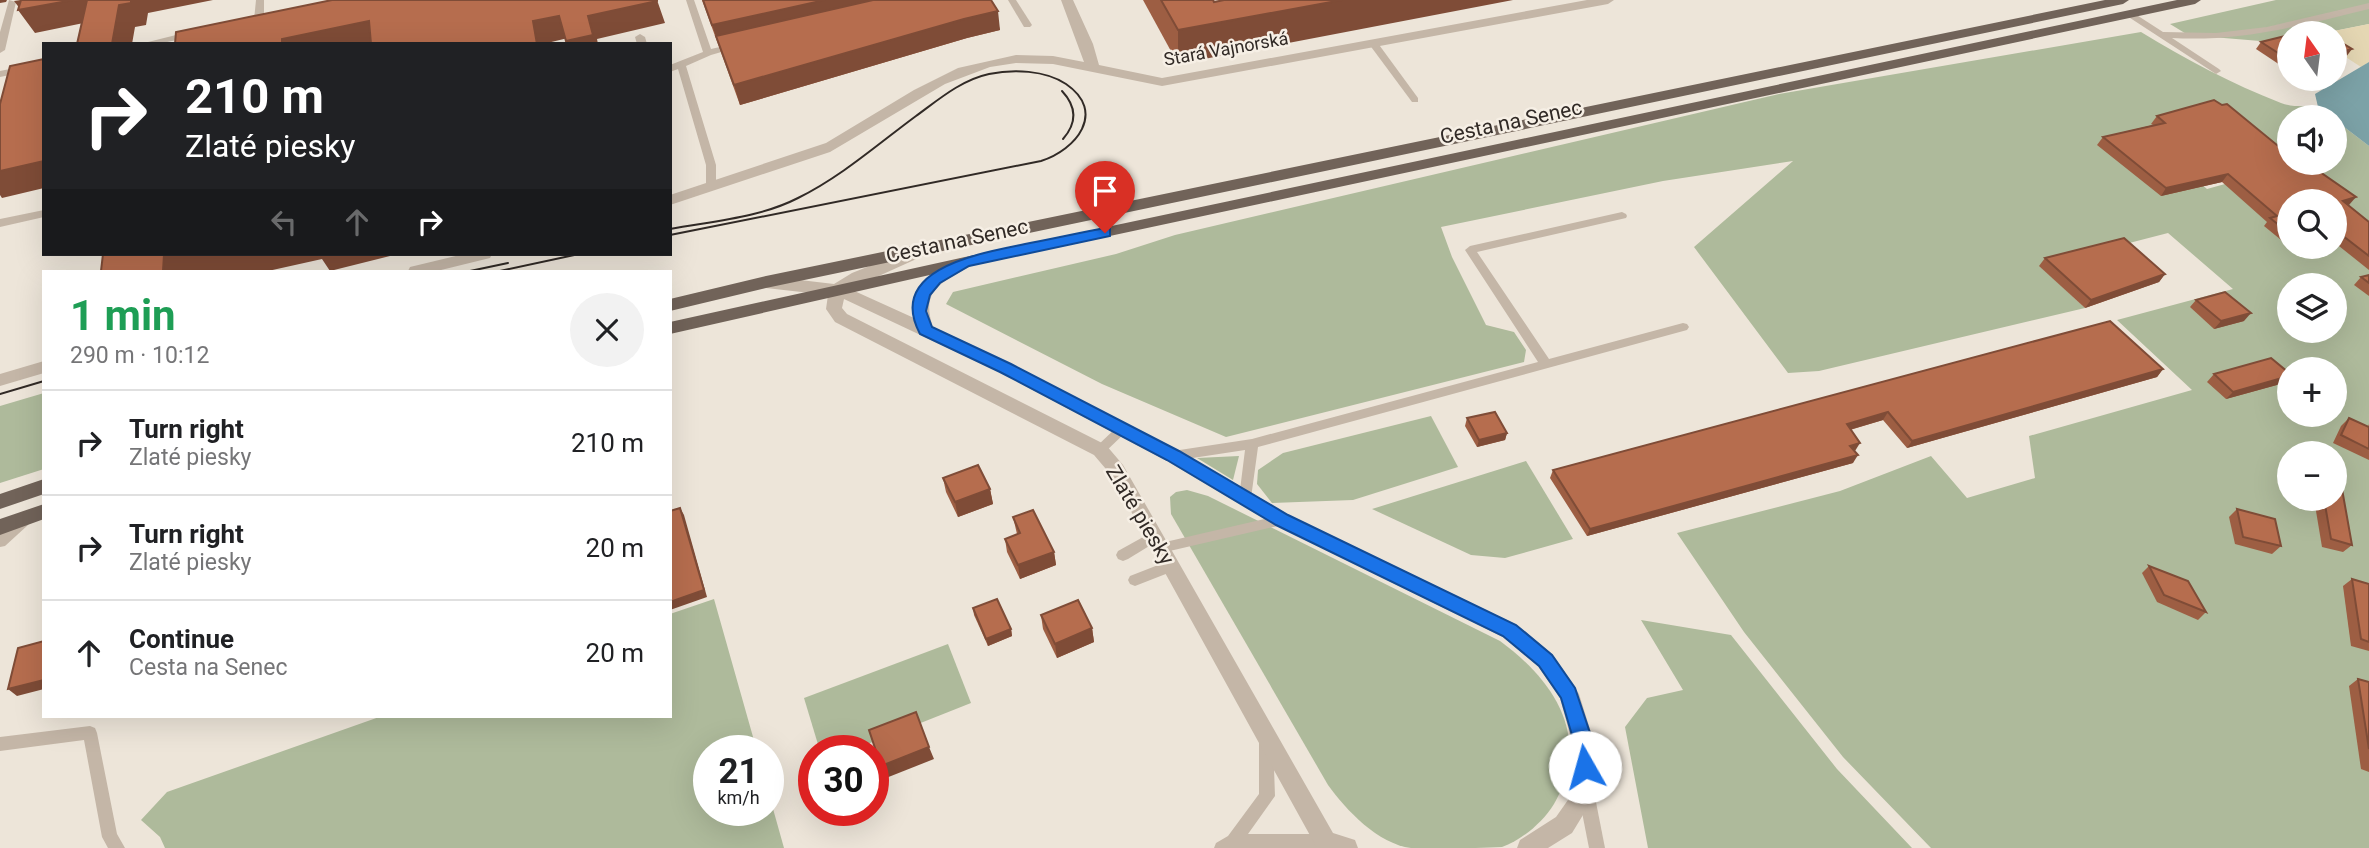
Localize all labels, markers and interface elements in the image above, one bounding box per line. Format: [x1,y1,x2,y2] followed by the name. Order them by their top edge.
[2277,21,2347,91] north arrow
[2277,21,2347,511] map controls
[1162,27,1290,70] street label: Stará Vajnorská
[185,68,324,125] text: 210 m
[70,70,161,161] icon: right
[1438,95,1584,149] street label: Cesta na Senec
[2277,105,2347,175] button: sound
[185,127,355,165] text: Zlaté piesky
[1075,161,1135,233] pin
[1086,172,1124,210] icon: arrive
[2277,189,2347,259] button: search
[265,203,303,241] icon: left
[338,203,376,241] icon: ahead
[411,203,449,241] icon: right
[884,214,1030,268] street label: Cesta na Senec
[2277,273,2347,343] button: layers
[70,291,176,340] text: 1 min
[570,293,644,367] button: close
[70,342,209,369] text: 290 m · 10:12
[2277,357,2347,427] button: +
[129,414,244,444] text: Turn right
[70,424,108,462] icon: right
[571,428,644,458] text: 210 m
[2277,441,2347,511] button: −
[129,444,251,471] text: Zlaté piesky
[1101,461,1179,569] street label: Zlaté piesky
[129,519,244,549] text: Turn right
[70,529,108,567] icon: right
[586,533,644,563] text: 20 m
[129,549,251,576] text: Zlaté piesky
[129,624,234,654] text: Continue
[70,634,108,672] icon: ahead
[586,638,644,668] text: 20 m
[129,654,287,681] text: Cesta na Senec
[1548,730,1622,804] position arrow
[798,735,889,826] speed limit sign: 30
[718,751,759,792] text: 21
[717,787,760,808] text: km/h

